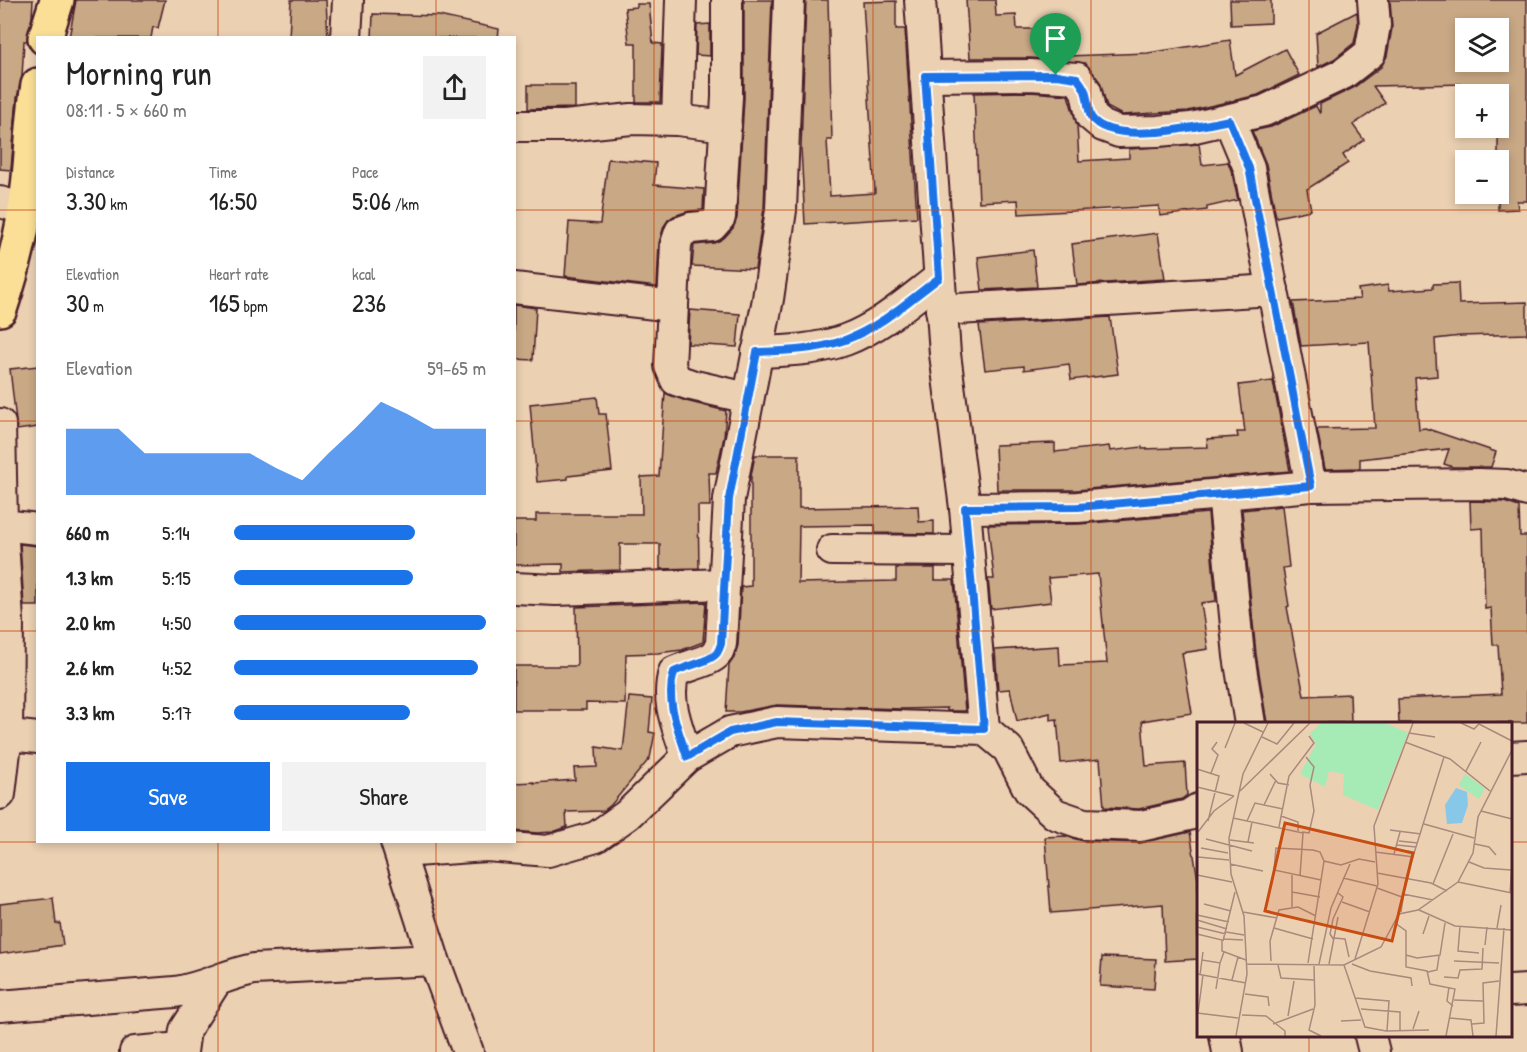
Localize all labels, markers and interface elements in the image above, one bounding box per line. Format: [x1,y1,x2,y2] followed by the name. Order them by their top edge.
[1030,13,1081,75] pin
[1455,18,1509,204] map controls
[1455,18,1509,72] button: layers
[1039,22,1072,55] icon: arrive
[66,51,212,95] text: Morning run
[423,56,486,119] button: share
[1455,84,1509,138] button: +
[66,96,187,123] text: 08:11 · 5 × 660 m
[1455,150,1509,204] button: −
[66,161,115,183] text: Distance
[209,161,237,183] text: Time
[352,161,379,183] text: Pace
[66,183,107,218] text: 3.30
[209,183,258,218] text: 16:50
[352,183,391,218] text: 5:06
[107,193,128,215] text: km
[391,193,419,215] text: /km
[66,263,119,285] text: Elevation
[209,263,269,285] text: Heart rate
[352,263,375,285] text: kcal
[66,285,89,320] text: 30
[209,285,240,320] text: 165
[352,285,386,320] text: 236
[89,295,104,317] text: m
[240,295,268,317] text: bpm
[66,354,132,381] text: Elevation
[427,354,486,381] text: 59–65 m
[66,519,109,546] text: 660 m
[162,519,190,546] text: 5:14
[66,564,113,591] text: 1.3 km
[162,564,191,591] text: 5:15
[66,609,115,636] text: 2.0 km
[162,609,192,636] text: 4:50
[66,654,114,681] text: 2.6 km
[162,654,192,681] text: 4:52
[66,699,115,726] text: 3.3 km
[162,699,192,726] text: 5:17
[1197,722,1512,1037] inset map
[66,762,270,831] button: Save
[282,762,486,831] button: Share

